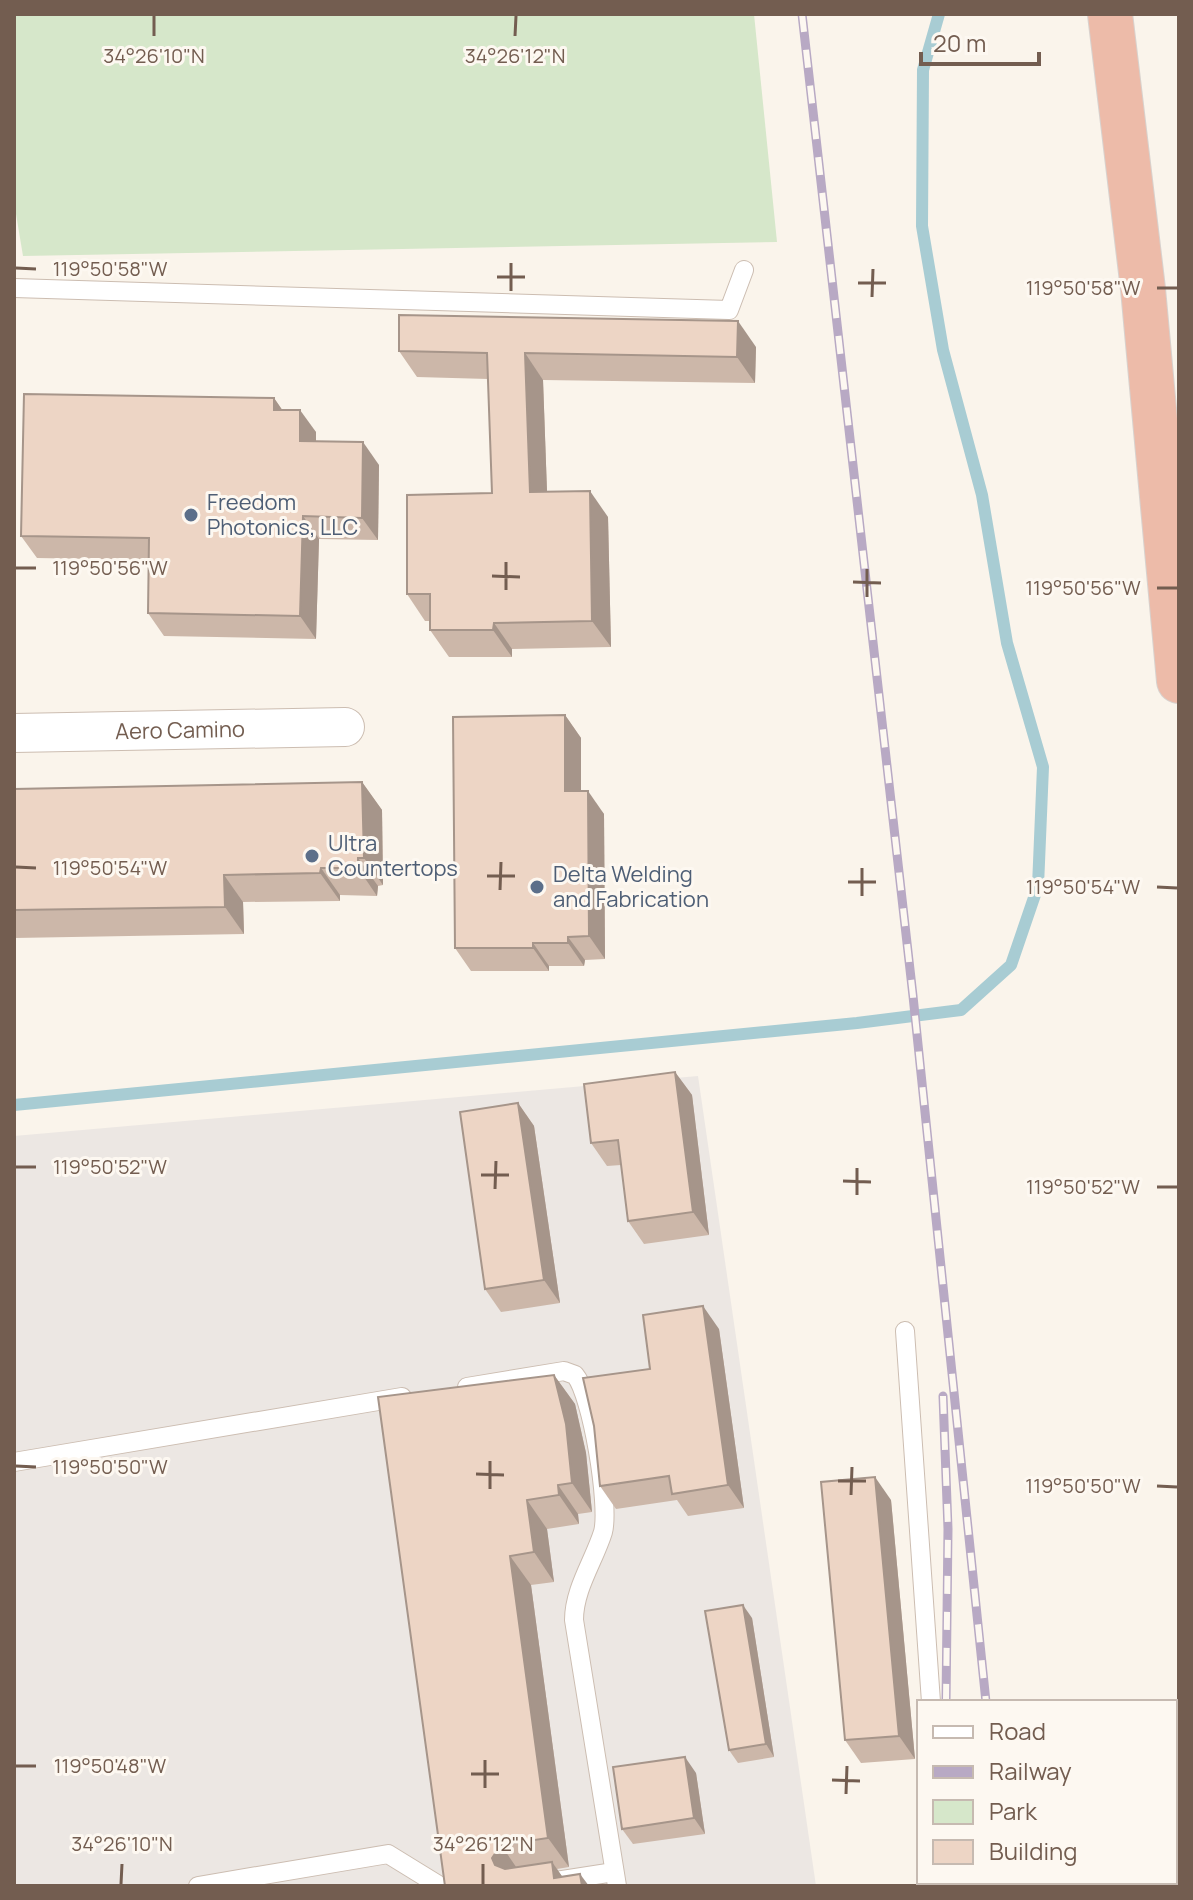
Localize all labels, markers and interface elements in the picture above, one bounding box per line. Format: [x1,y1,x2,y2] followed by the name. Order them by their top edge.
[921,16,1039,66] scale bar
[933,26,986,59] text: 20 m
[103,42,205,69] text: 34°26'10"N
[465,42,565,69] text: 34°26'12"N
[53,255,168,282] text: 119°50'58"W
[1026,274,1141,301] text: 119°50'58"W
[207,487,358,542] place label: Freedom Photonics, LLC
[182,506,200,524] marker: Freedom Photonics, LLC
[52,554,168,581] text: 119°50'56"W
[1025,574,1141,601] text: 119°50'56"W
[115,714,245,746] street label: Aero Camino
[328,828,458,883] place label: Ultra Countertops
[303,847,321,865] marker: Ultra Countertops
[53,854,167,881] text: 119°50'54"W
[553,859,709,914] place label: Delta Welding and Fabrication
[1026,873,1140,900] text: 119°50'54"W
[528,878,546,896] marker: Delta Welding and Fabrication
[53,1153,167,1180] text: 119°50'52"W
[1026,1173,1140,1200] text: 119°50'52"W
[52,1453,168,1480] text: 119°50'50"W
[1025,1472,1141,1499] text: 119°50'50"W
[917,1700,1177,1884] legend
[989,1714,1046,1747] text: Road
[54,1752,167,1779] text: 119°50'48"W
[989,1754,1072,1787] text: Railway
[989,1794,1038,1827] text: Park
[71,1830,173,1857] text: 34°26'10"N
[433,1830,533,1857] text: 34°26'12"N
[989,1834,1077,1867] text: Building

